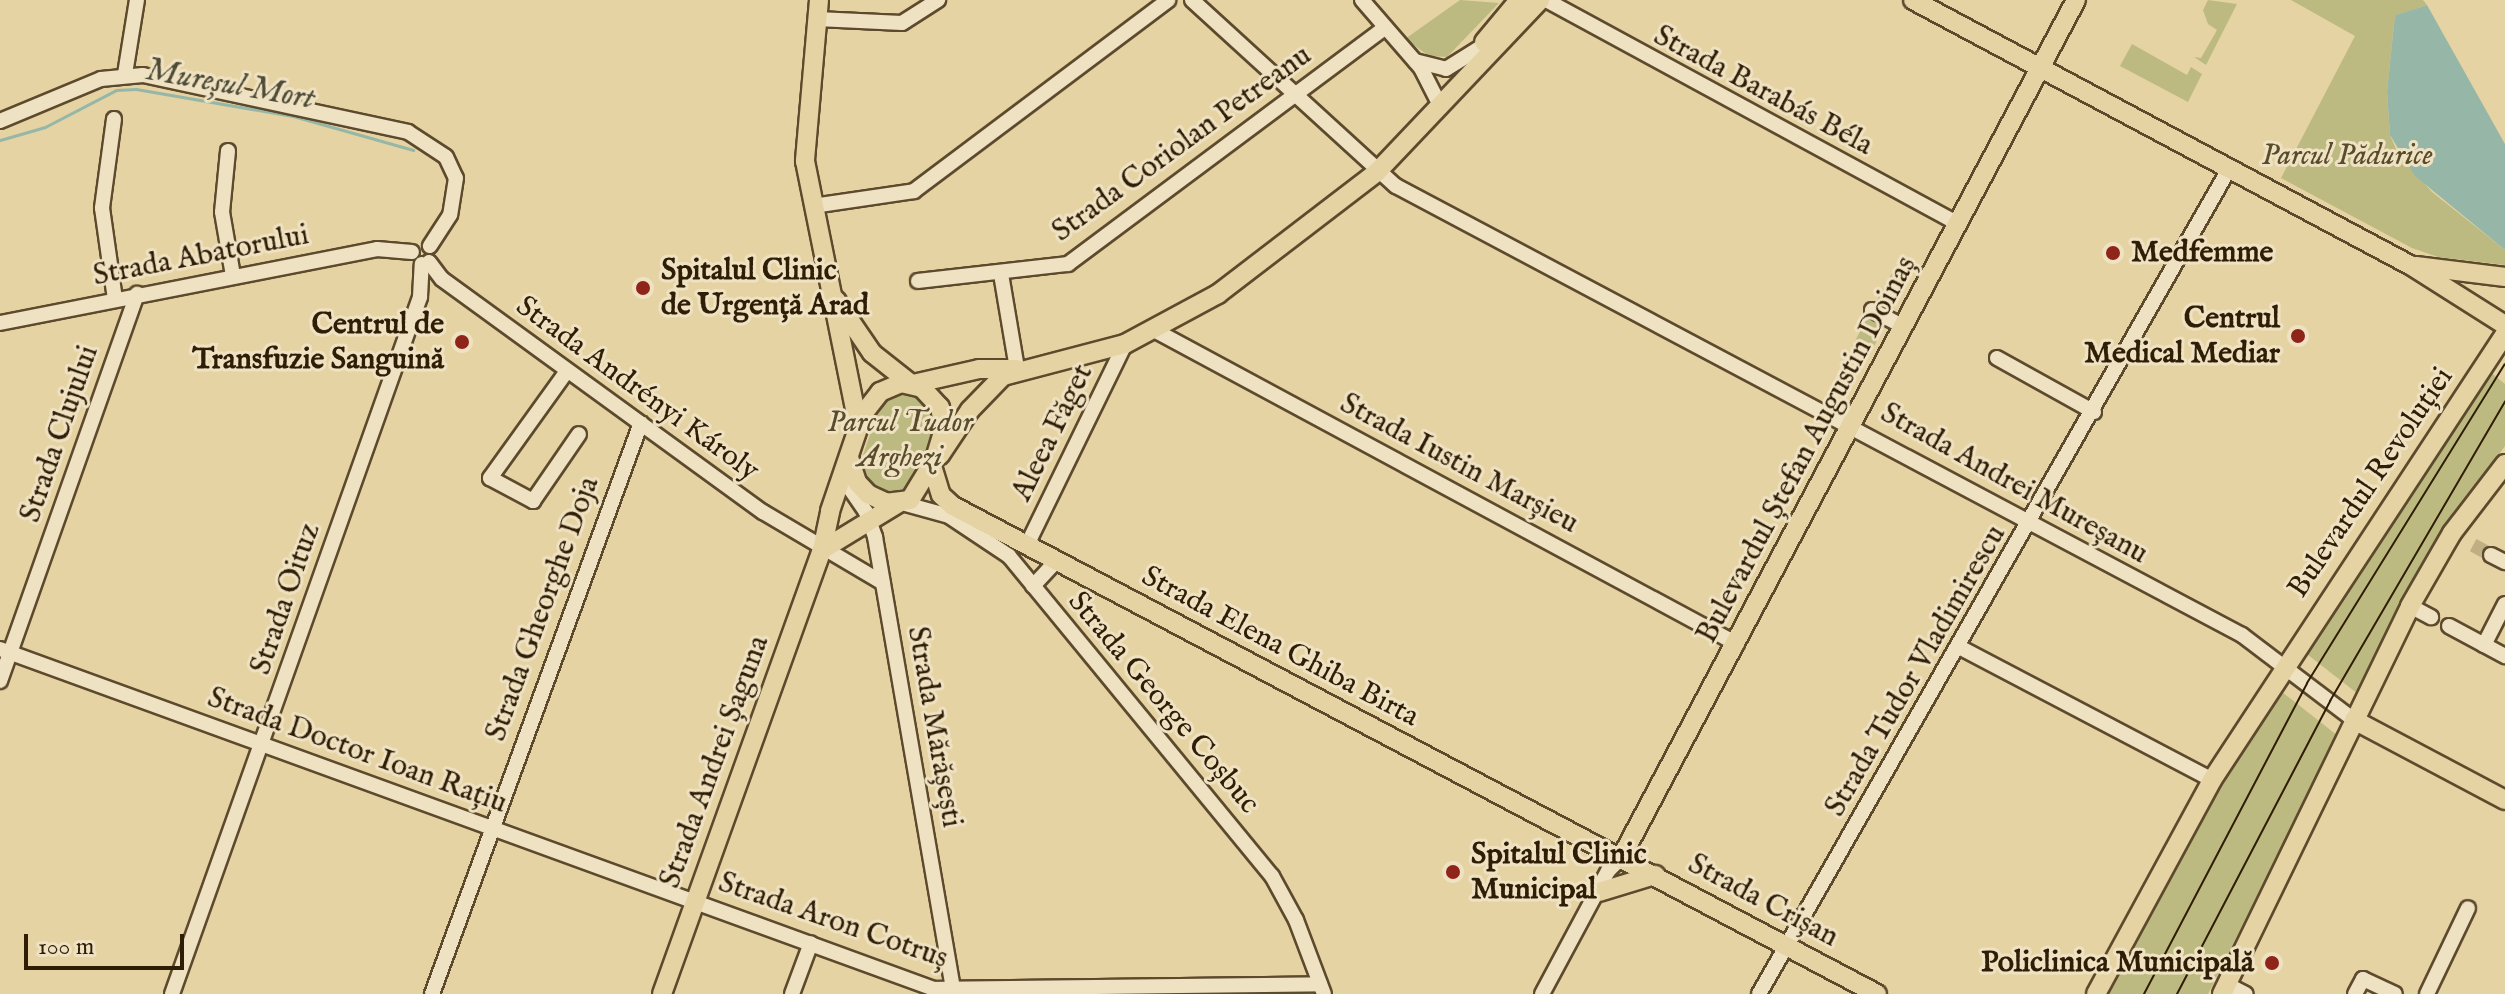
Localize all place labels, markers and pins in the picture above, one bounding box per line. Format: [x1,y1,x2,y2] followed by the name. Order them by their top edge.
[2131,235,2273,271] place label: Medfemme
[2102,242,2124,264] marker: Medfemme
[661,253,869,324] place label: Spitalul Clinic de Urgență Arad
[632,277,654,299] marker: Spitalul Clinic de Urgență Arad
[2084,301,2280,372] place label: Centrul Medical Mediar
[192,307,444,378] place label: Centrul de Transfuzie Sanguină
[2287,325,2309,347] marker: Centrul Medical Mediar
[451,331,473,353] marker: Centrul de Transfuzie Sanguină
[1471,837,1647,908] place label: Spitalul Clinic Municipal
[1442,861,1464,883] marker: Spitalul Clinic Municipal
[1981,945,2254,981] place label: Policlinica Municipală
[2261,952,2283,974] marker: Policlinica Municipală

